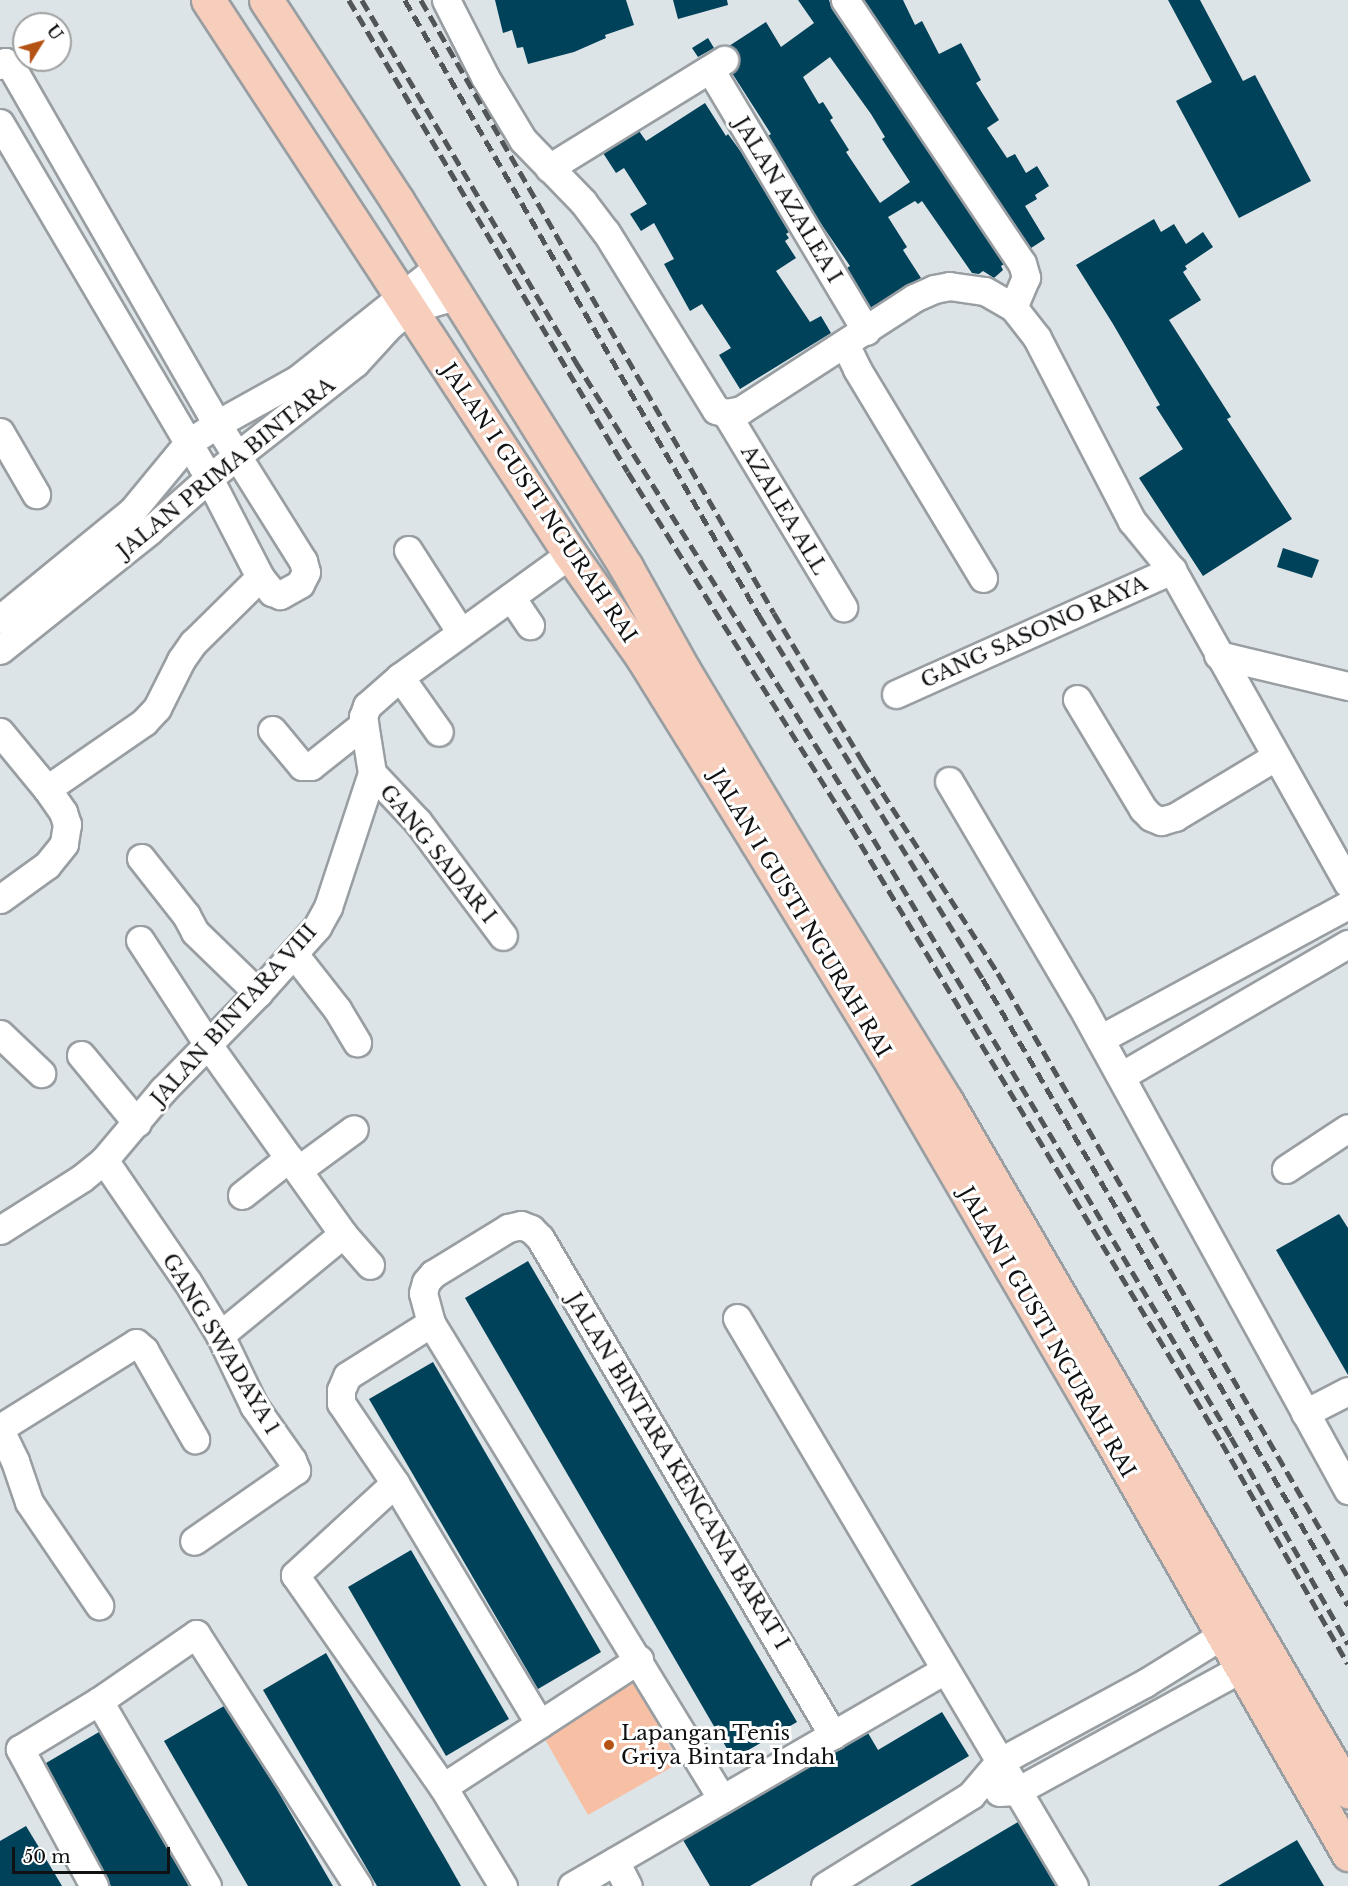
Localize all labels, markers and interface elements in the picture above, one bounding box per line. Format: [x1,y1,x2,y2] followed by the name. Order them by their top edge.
[12,12,72,72] north arrow
[43,21,67,44] text: U
[728,112,848,288] street label: JALAN AZALEA I
[436,359,642,647] street label: JALAN I GUSTI NGURAH RAI
[112,372,340,564] street label: JALAN PRIMA BINTARA
[735,440,833,580] street label: AZALEA ALL
[917,571,1151,693] street label: GANG SASONO RAYA
[704,764,896,1062] street label: JALAN I GUSTI NGURAH RAI
[374,779,502,929] street label: GANG SADAR I
[145,918,323,1112] street label: JALAN BINTARA VIII
[953,1182,1141,1482] street label: JALAN I GUSTI NGURAH RAI
[157,1248,285,1440] street label: GANG SWADAYA 1
[561,1287,795,1655] street label: JALAN BINTARA KENCANA BARAT I
[621,1720,836,1770] place label: Lapangan Tenis Griya Bintara Indah
[602,1738,616,1752] marker: Lapangan Tenis Griya Bintara Indah
[15,1835,172,1873] scale bar
[23,1846,71,1868] text: 50 m

